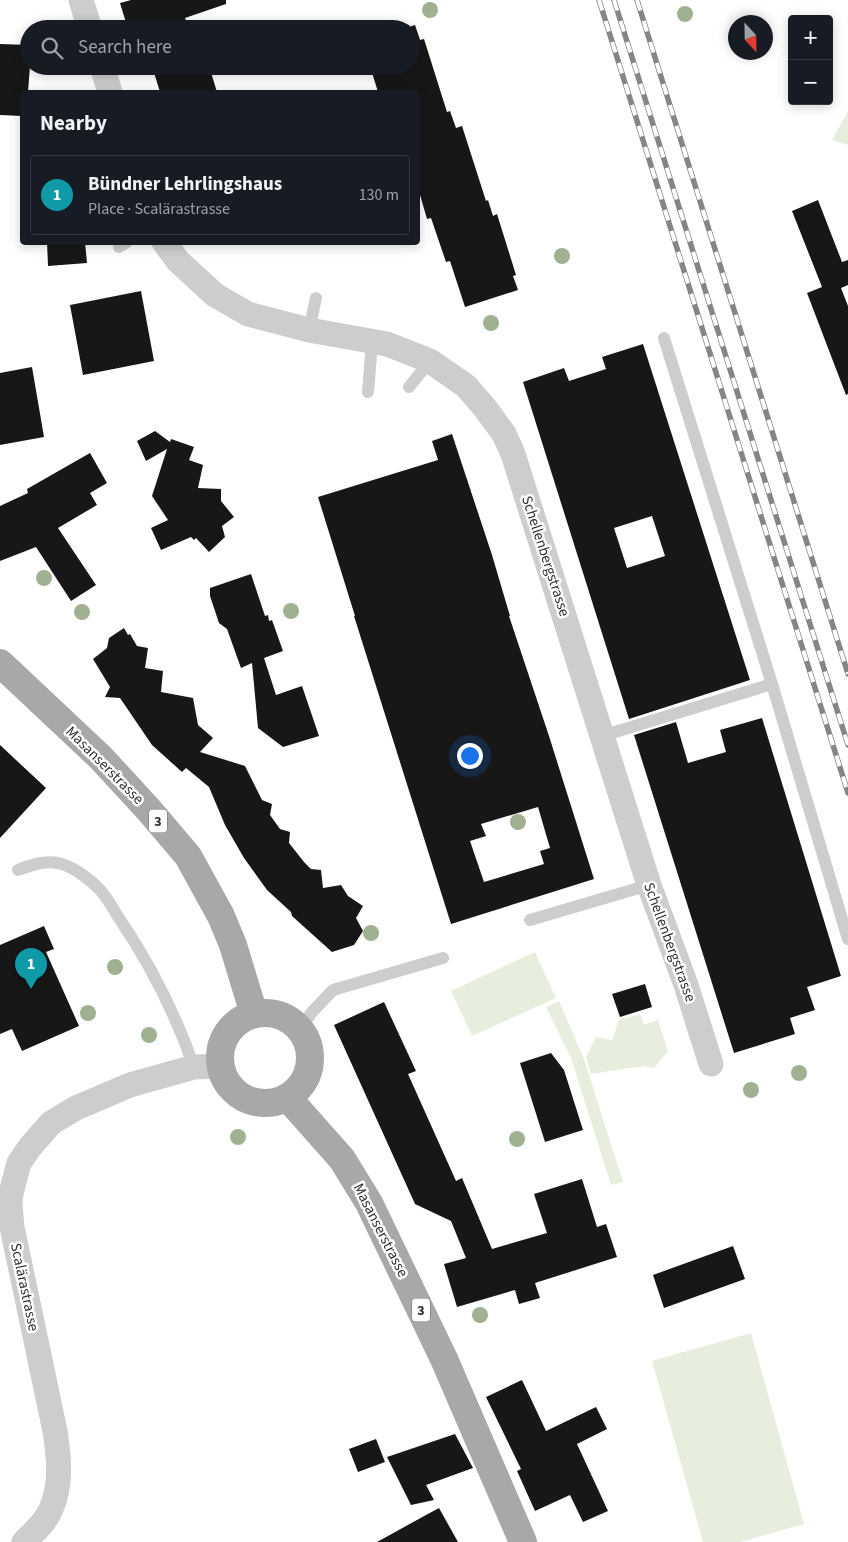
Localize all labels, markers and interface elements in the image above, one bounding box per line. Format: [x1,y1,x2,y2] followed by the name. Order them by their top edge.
[728,15,773,60] north arrow
[788,15,833,105] map controls
[788,15,833,60] button: +
[20,20,420,75] search box
[38,34,66,62] icon: search
[78,34,172,61] text: Search here
[788,60,833,105] button: −
[40,108,107,138] text: Nearby
[88,171,282,198] text: Bündner Lehrlingshaus
[53,184,61,206] text: 1
[359,184,399,206] text: 130 m
[88,198,230,220] text: Place · Scalärastrasse
[516,493,575,619] street label: Schellenbergstrasse
[61,722,148,809] street label: Masanserstrasse
[457,743,483,769] your location
[149,809,167,832] road number: 3
[638,880,701,1005] street label: Schellenbergstrasse
[15,948,47,989] pin: 1
[348,1180,413,1281] street label: Masanserstrasse
[5,1241,44,1333] street label: Scalärastrasse
[412,1298,430,1322] road number: 3

